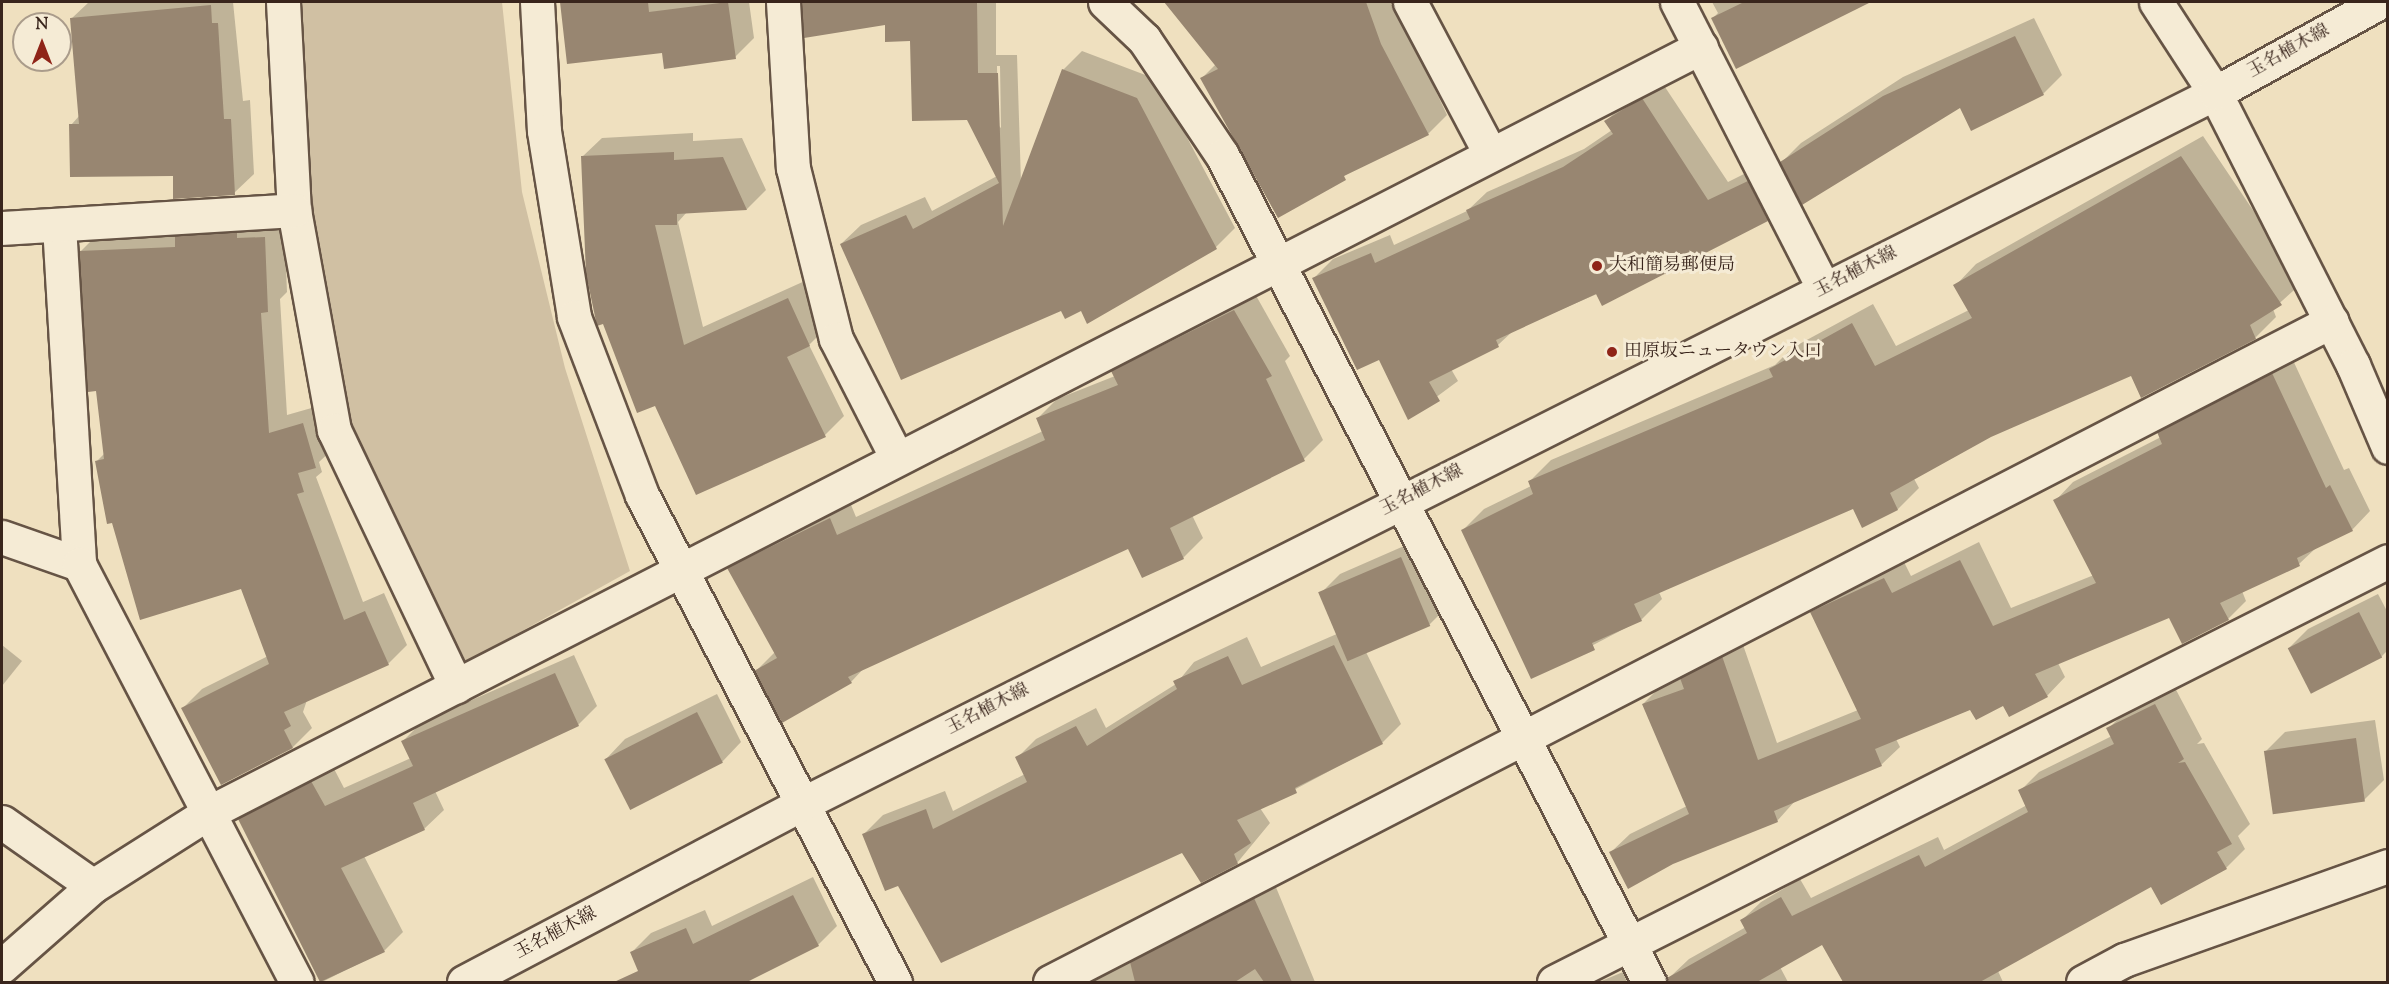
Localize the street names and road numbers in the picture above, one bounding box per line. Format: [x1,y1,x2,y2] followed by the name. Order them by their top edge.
[2244,21,2334,83] street label: 玉名植木線
[1811,243,1901,303] street label: 玉名植木線
[1377,461,1467,521] street label: 玉名植木線
[943,680,1033,740] street label: 玉名植木線
[511,903,601,965] street label: 玉名植木線

